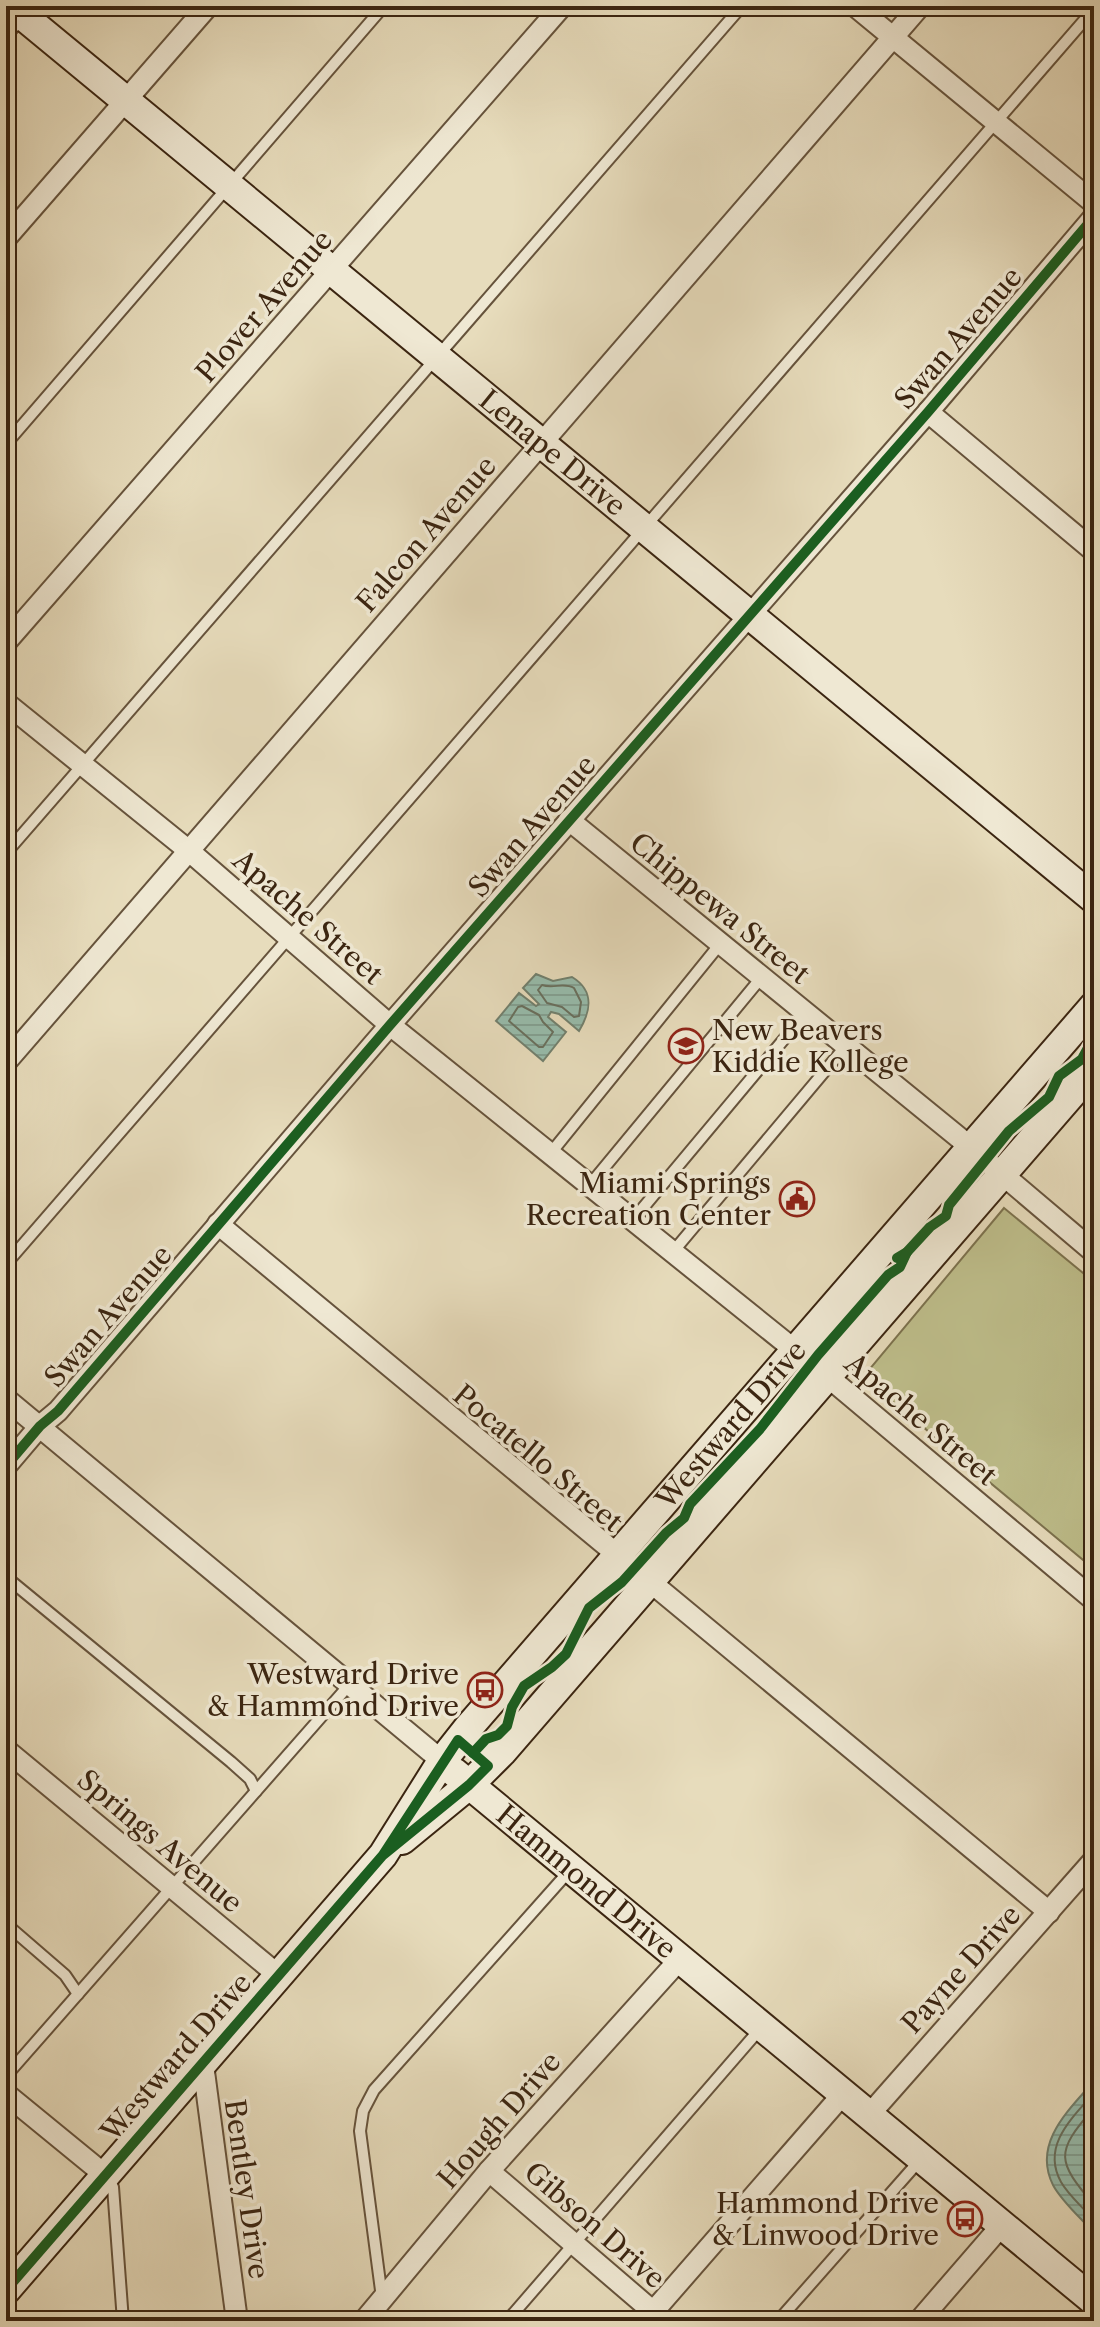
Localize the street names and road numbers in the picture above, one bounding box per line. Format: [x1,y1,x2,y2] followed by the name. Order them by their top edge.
[189,223,339,389] street label: Plover Avenue
[887,260,1029,416] street label: Swan Avenue
[473,382,633,523] street label: Lenape Drive
[349,449,503,619] street label: Falcon Avenue
[461,748,603,904] street label: Swan Avenue
[623,825,817,991] street label: Chippewa Street
[225,842,390,991] street label: Apache Street
[37,1238,179,1394] street label: Swan Avenue
[648,1334,813,1517] street label: Westward Drive
[837,1345,1004,1492] street label: Apache Street
[446,1377,630,1539] street label: Pocatello Street
[71,1762,249,1920] street label: Springs Avenue
[490,1798,683,1966] street label: Hammond Drive
[894,1898,1028,2040] street label: Payne Drive
[93,1966,258,2149] street label: Westward Drive
[430,2045,568,2195] street label: Hough Drive
[218,2097,276,2281] street label: Bentley Drive
[518,2155,672,2295] street label: Gibson Drive

